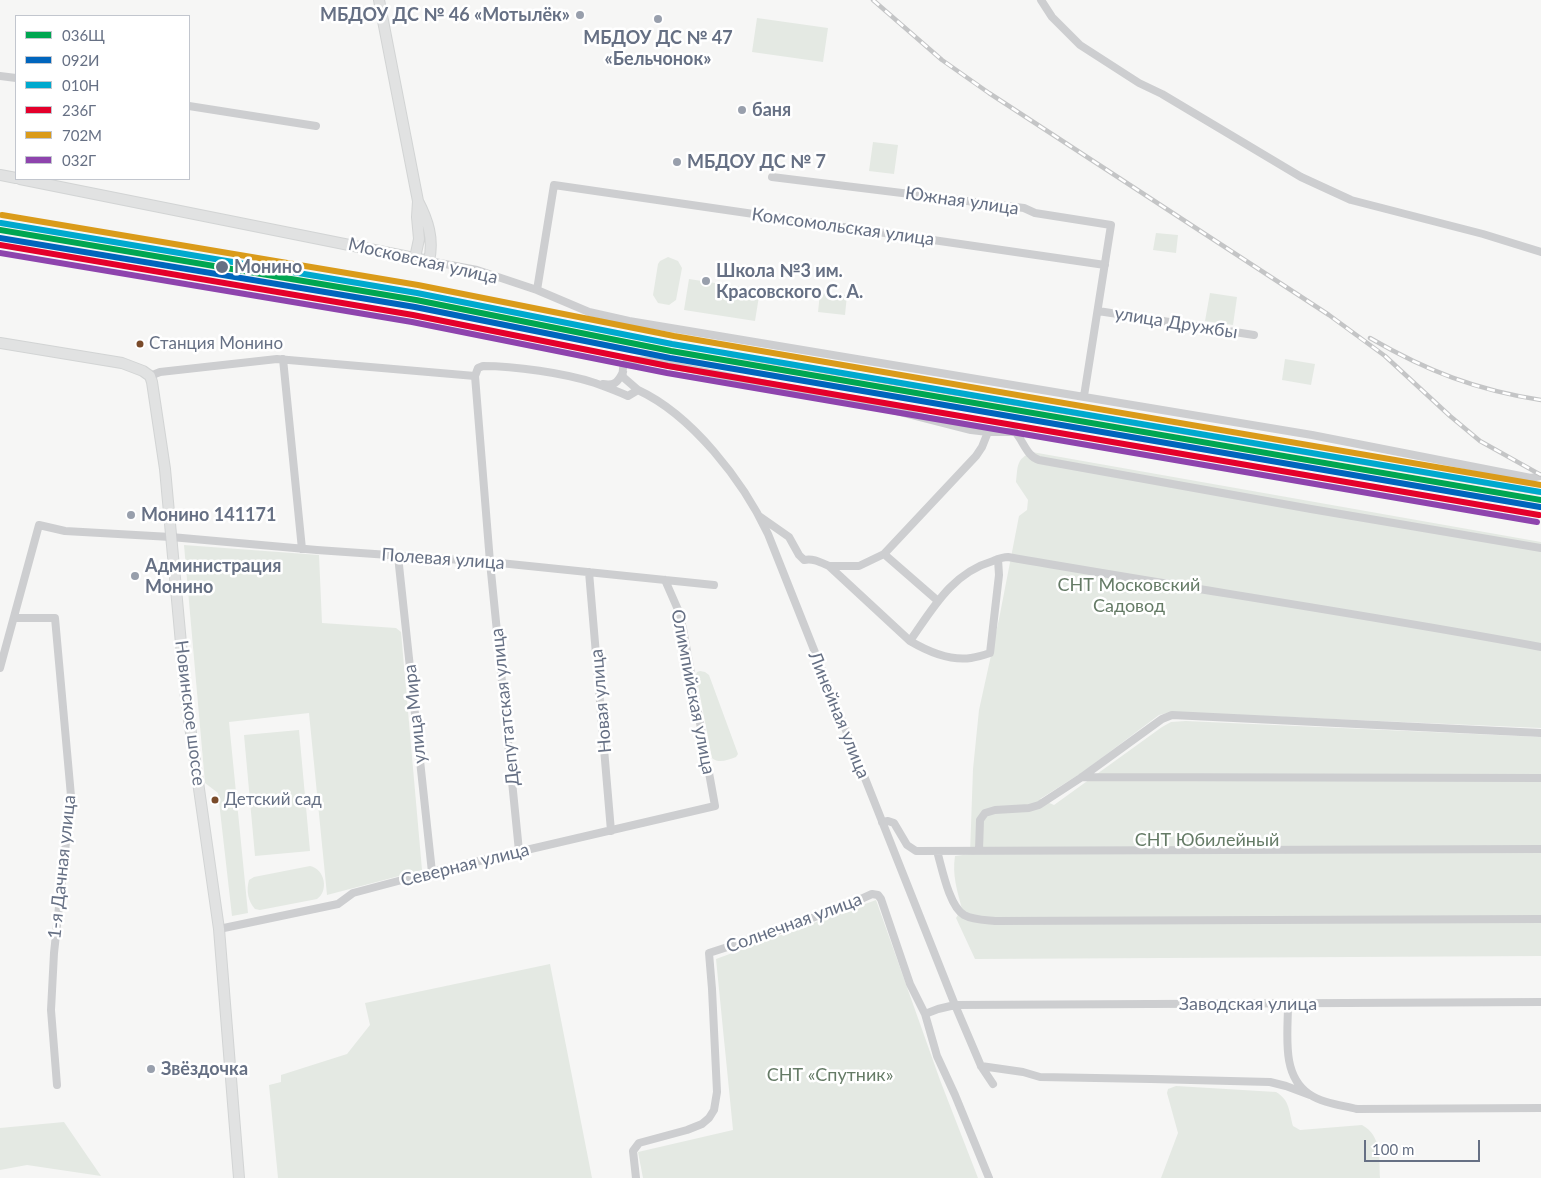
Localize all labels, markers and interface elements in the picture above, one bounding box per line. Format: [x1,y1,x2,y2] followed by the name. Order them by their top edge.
[320,4,570,26] place label: МБДОУ ДC № 46 «Мотылёк»
[574,9,586,21] marker: МБДОУ ДC № 46 «Мотылёк»
[652,13,664,25] marker: МБДОУ ДС № 47 «Бельчонок»
[15,15,190,180] legend
[62,26,105,44] text: 036Щ
[583,27,733,70] place label: МБДОУ ДС № 47 «Бельчонок»
[62,51,100,69] text: 092И
[62,76,100,94] text: 010Н
[752,99,791,121] place label: баня
[62,101,96,119] text: 236Г
[736,104,748,116] marker: баня
[62,126,102,144] text: 702М
[62,151,96,169] text: 032Г
[687,151,826,173] place label: МБДОУ ДС № 7
[671,156,683,168] marker: МБДОУ ДС № 7
[904,182,1020,220] street label: Южная улица
[750,203,936,251] street label: Комсомольская улица
[346,233,500,289] street label: Московская улица
[234,256,302,278] place label: Монино
[214,259,230,275] marker: Монино
[716,260,863,302] place label: Школа №3 им. Красовского С. А.
[700,275,712,287] marker: Школа №3 им. Красовского С. А.
[1113,303,1239,343] street label: улица Дружбы
[149,334,283,354] place label: Станция Монино
[135,339,145,349] marker: Станция Монино
[141,504,276,526] place label: Монино 141171
[125,509,137,521] marker: Монино 141171
[381,544,505,574] street label: Полевая улица
[145,555,281,598] place label: Администрация Монино
[129,570,141,582] marker: Администрация Монино
[1058,574,1200,616] park label: СНТ Московский Садовод
[666,608,720,776] street label: Олимпийская улица
[486,627,524,787] street label: Депутатская улица
[170,639,210,787] street label: Новинское шоссе
[586,648,616,754] street label: Новая улица
[804,648,874,782] street label: Линейная улица
[399,663,431,765] street label: улица Мира
[224,790,322,810] place label: Детский сад
[44,794,80,940] street label: 1-я Дачная улица
[210,795,220,805] marker: Детский сад
[1135,829,1279,851] park label: СНТ Юбилейный
[399,839,531,891] street label: Северная улица
[723,888,865,958] street label: Солнечная улица
[1179,993,1317,1015] street label: Заводская улица
[161,1058,248,1080] place label: Звёздочка
[145,1063,157,1075] marker: Звёздочка
[767,1064,893,1086] park label: СНТ «Спутник»
[1366,1130,1482,1162] scale bar
[1372,1140,1414,1158] text: 100 m

